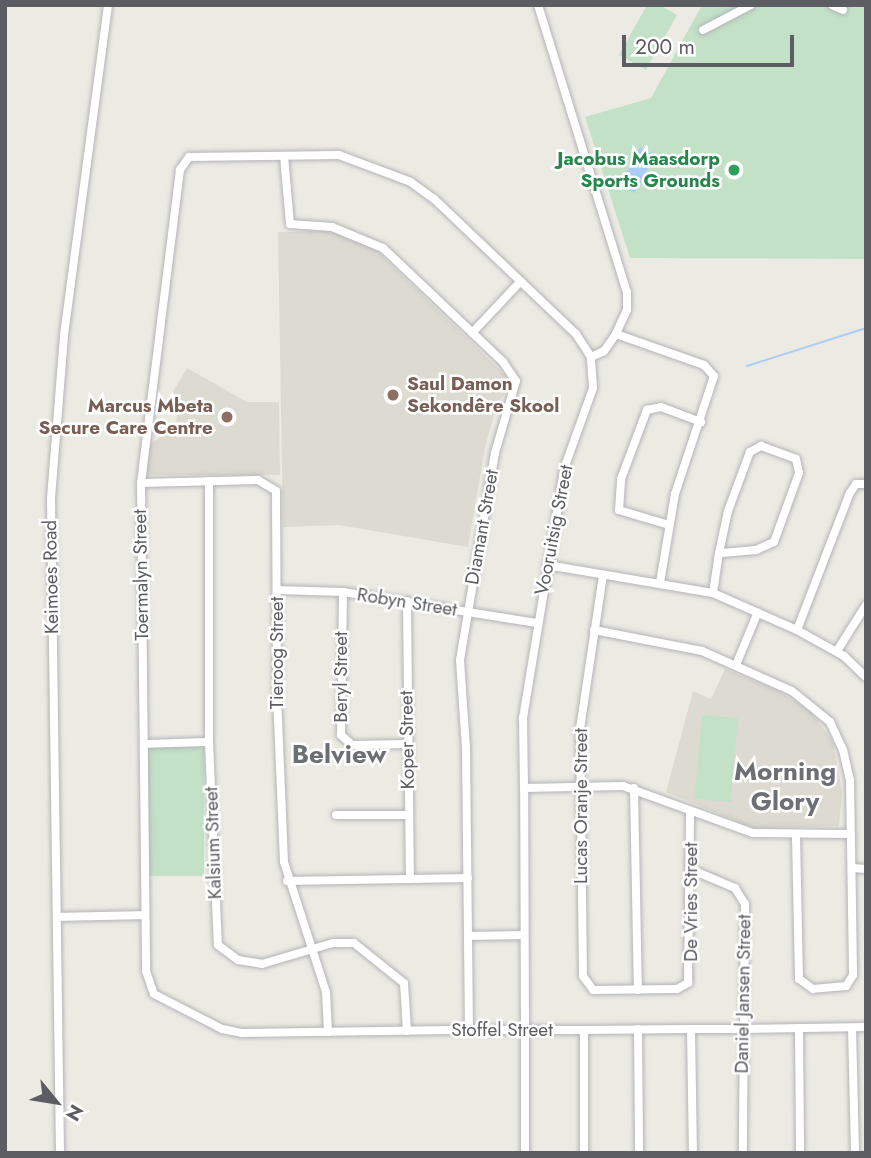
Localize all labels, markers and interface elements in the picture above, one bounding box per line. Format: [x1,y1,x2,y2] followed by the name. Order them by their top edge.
[626,21,798,65] scale bar
[635,32,695,62] text: 200 m
[557,148,720,192] place label: Jacobus Maasdorp Sports Grounds
[726,162,742,178] marker: Jacobus Maasdorp Sports Grounds
[407,373,559,417] place label: Saul Damon Sekondêre Skool
[385,387,401,403] marker: Saul Damon Sekondêre Skool
[39,395,213,439] place label: Marcus Mbeta Secure Care Centre
[219,409,235,425] marker: Marcus Mbeta Secure Care Centre
[530,463,578,597] street label: Vooruitsig Street
[461,468,503,586] street label: Diamant Street
[128,509,154,641] street label: Toermalyn Street
[39,520,63,634] street label: Keimoes Road
[355,583,459,621] street label: Robyn Street
[266,597,288,709] street label: Tieroog Street
[330,631,352,723] street label: Beryl Street
[395,690,419,790] street label: Koper Street
[570,728,592,884] street label: Lucas Oranje Street
[292,739,386,771] district label: Belview
[734,756,836,818] district label: Morning Glory
[200,786,226,900] street label: Kalsium Street
[680,842,702,962] street label: De Vries Street
[730,914,756,1074] street label: Daniel Jansen Street
[451,1019,553,1041] street label: Stoffel Street
[21,1067,91,1137] north arrow
[59,1099,90,1126] text: N

